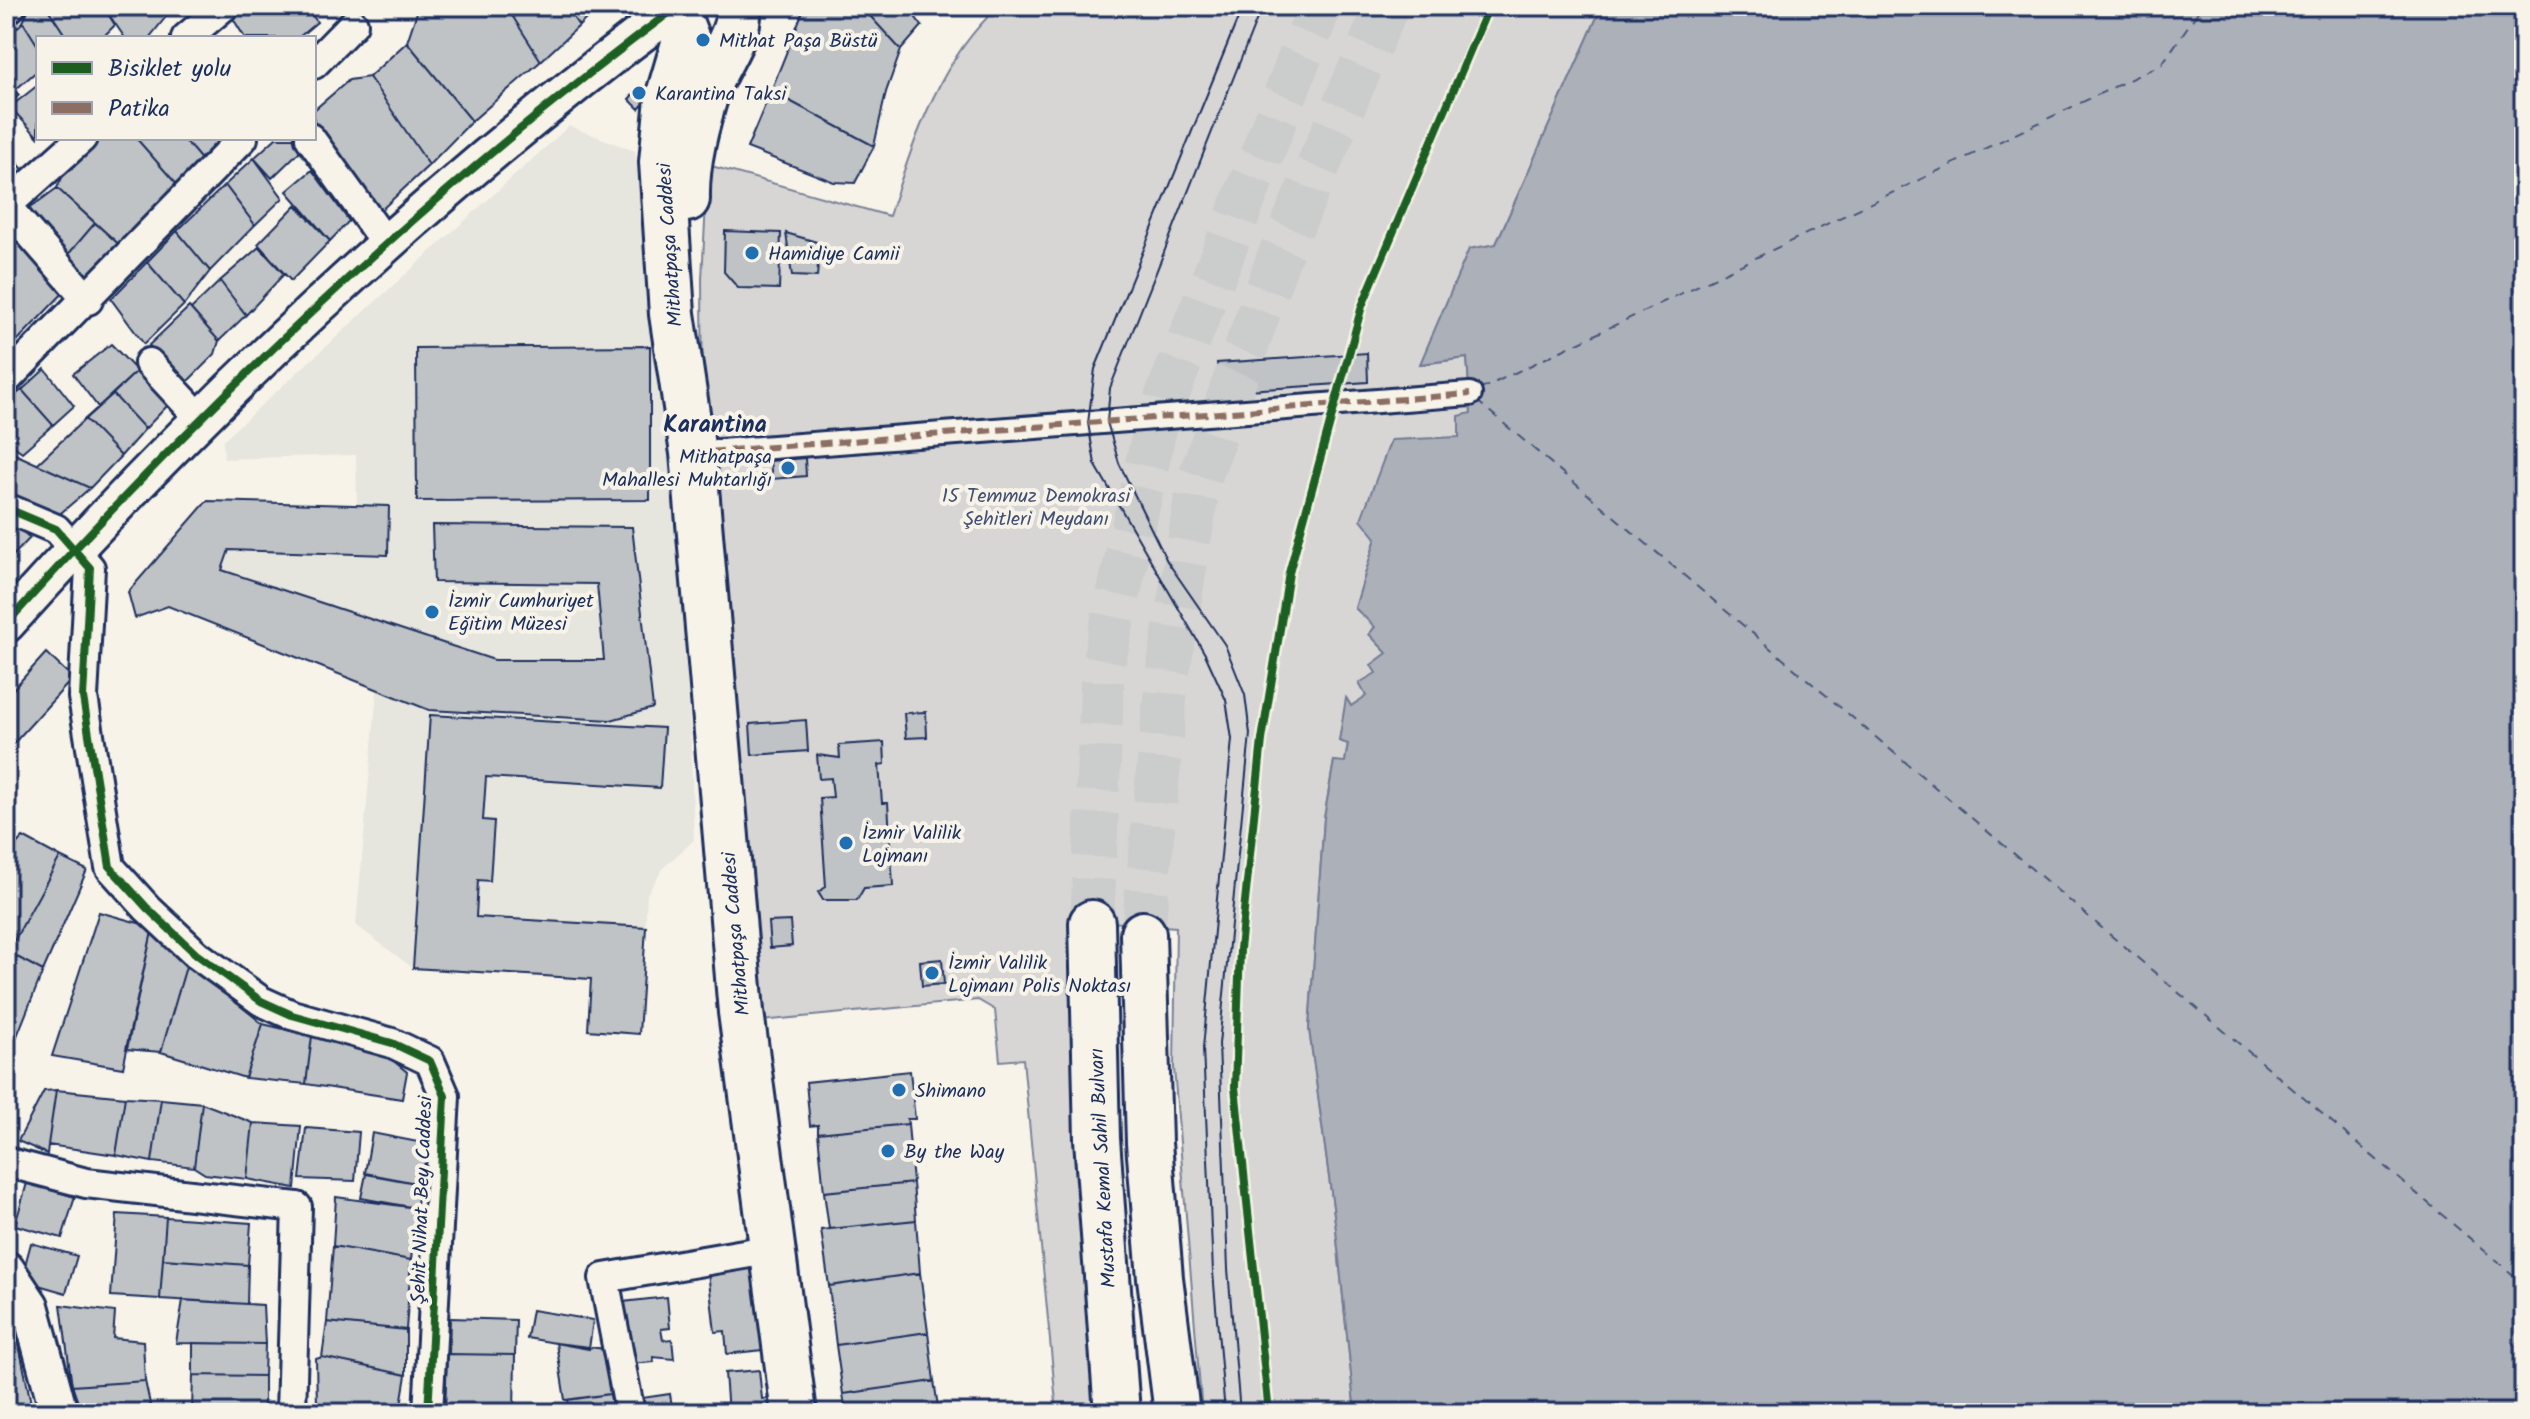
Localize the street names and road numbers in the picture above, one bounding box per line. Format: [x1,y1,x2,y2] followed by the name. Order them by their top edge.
[649,160,693,328] street label: Mithatpaşa Caddesi
[714,849,760,1017] street label: Mithatpaşa Caddesi
[1082,1047,1126,1289] street label: Mustafa Kemal Sahil Bulvarı
[403,1094,443,1305] street label: Şehit Nihat Bey Caddesi

